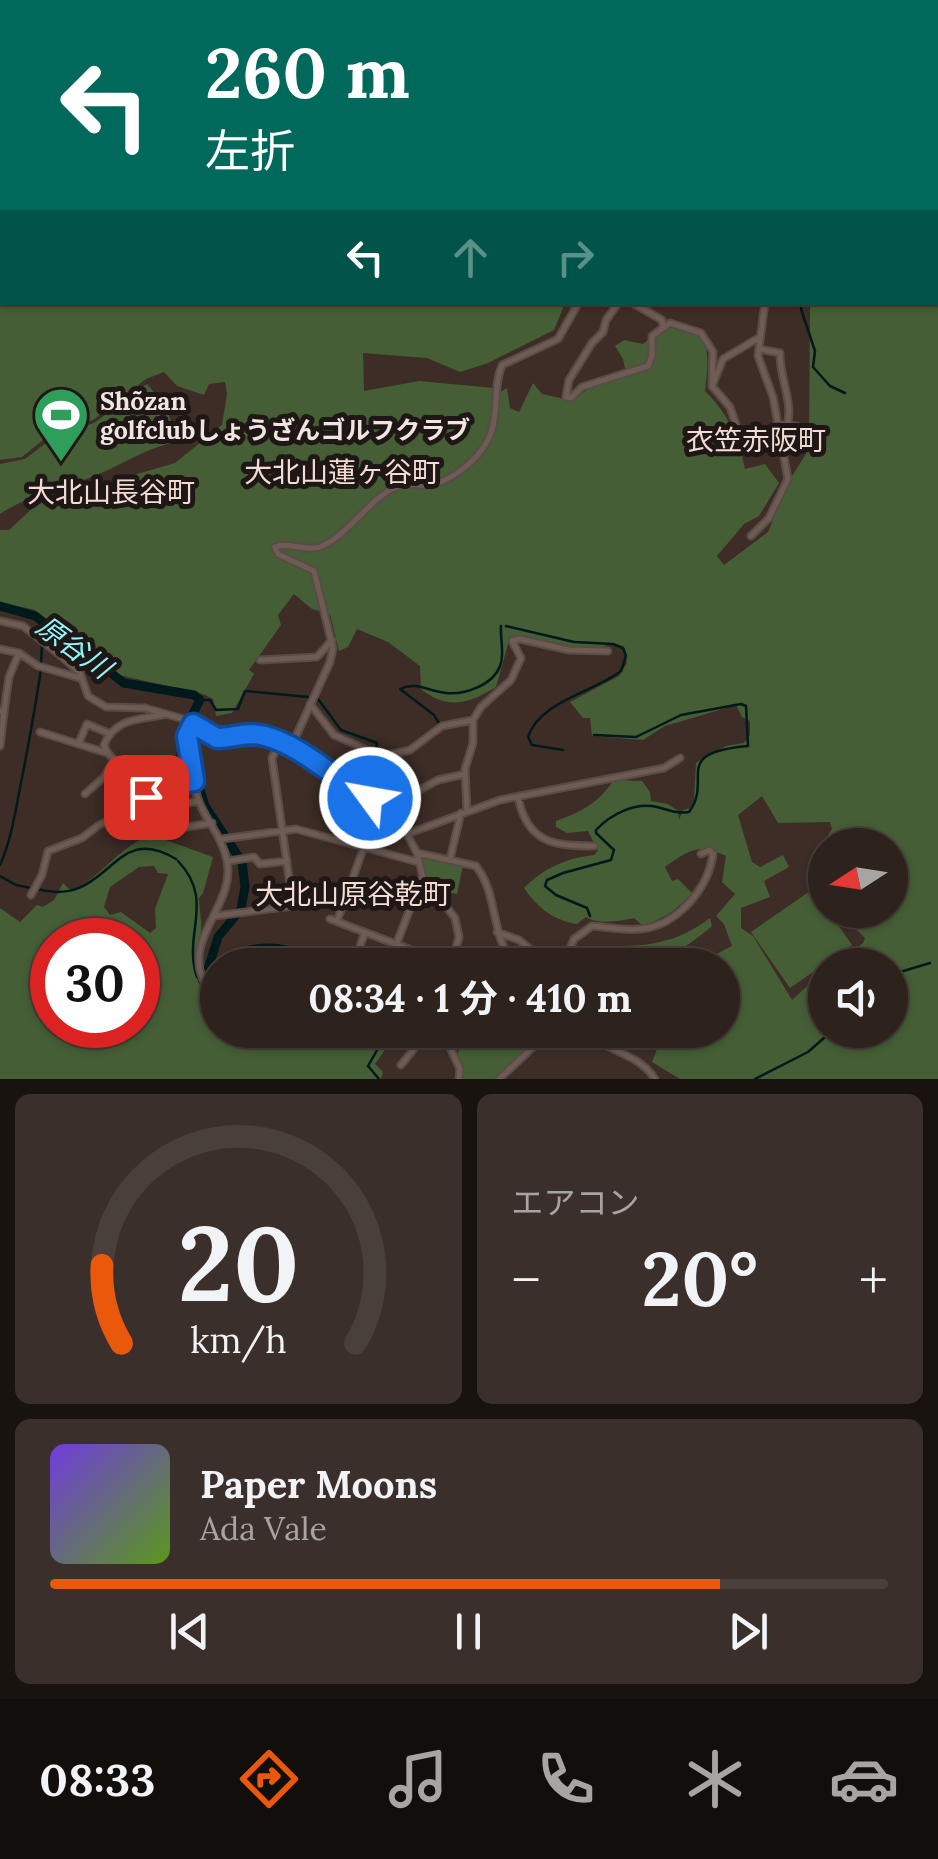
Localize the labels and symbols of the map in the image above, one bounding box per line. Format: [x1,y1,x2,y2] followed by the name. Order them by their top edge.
[31,385,91,464] sports icon: Shõzan golfclubしょうざんゴルフクラブ
[100,385,470,446] place label: Shõzan golfclubしょうざんゴルフクラブ
[686,422,826,458] district label: 衣笠赤阪町
[244,454,440,490] district label: 大北山蓮ヶ谷町
[27,474,195,510] district label: 大北山長谷町
[29,608,121,688] water label: 原谷川
[318,746,422,850] position arrow
[104,755,189,840] pin
[808,828,908,928] north arrow
[255,876,451,912] district label: 大北山原谷乾町
[30,918,160,1048] speed limit sign: 30

